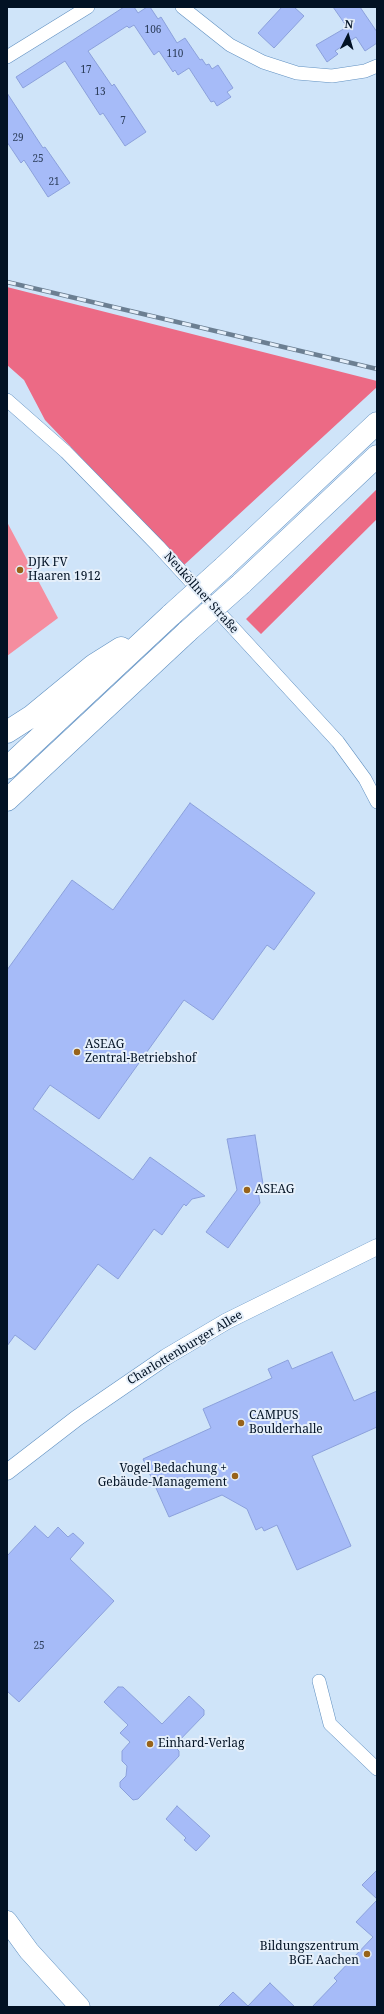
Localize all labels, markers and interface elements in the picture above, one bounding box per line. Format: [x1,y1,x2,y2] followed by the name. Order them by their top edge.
[328,16,368,56] north arrow
[344,16,354,31] text: N
[145,24,161,36] house number: 106
[167,48,183,60] house number: 110
[80,64,92,76] house number: 17
[94,86,106,98] house number: 13
[120,115,126,127] house number: 7
[12,132,24,144] house number: 29
[32,153,44,165] house number: 25
[48,176,60,188] house number: 21
[161,549,241,637] street label: Neuköllner Straße
[28,556,101,584] place label: DJK FV Haaren 1912
[15,565,25,575] marker: DJK FV Haaren 1912
[85,1038,196,1066] place label: ASEAG Zentral-Betriebshof
[72,1047,82,1057] marker: ASEAG Zentral-Betriebshof
[255,1183,294,1197] place label: ASEAG
[242,1185,252,1195] marker: ASEAG
[125,1308,245,1388] street label: Charlottenburger Allee
[249,1409,323,1437] place label: CAMPUS Boulderhalle
[236,1418,246,1428] marker: CAMPUS Boulderhalle
[98,1462,227,1490] place label: Vogel Bedachung + Gebäude-Management
[230,1471,240,1481] marker: Vogel Bedachung + Gebäude-Management
[33,1640,45,1652] house number: 25
[158,1737,245,1751] place label: Einhard-Verlag
[145,1739,155,1749] marker: Einhard-Verlag
[260,1940,359,1968] place label: Bildungszentrum BGE Aachen
[362,1949,372,1959] marker: Bildungszentrum BGE Aachen

